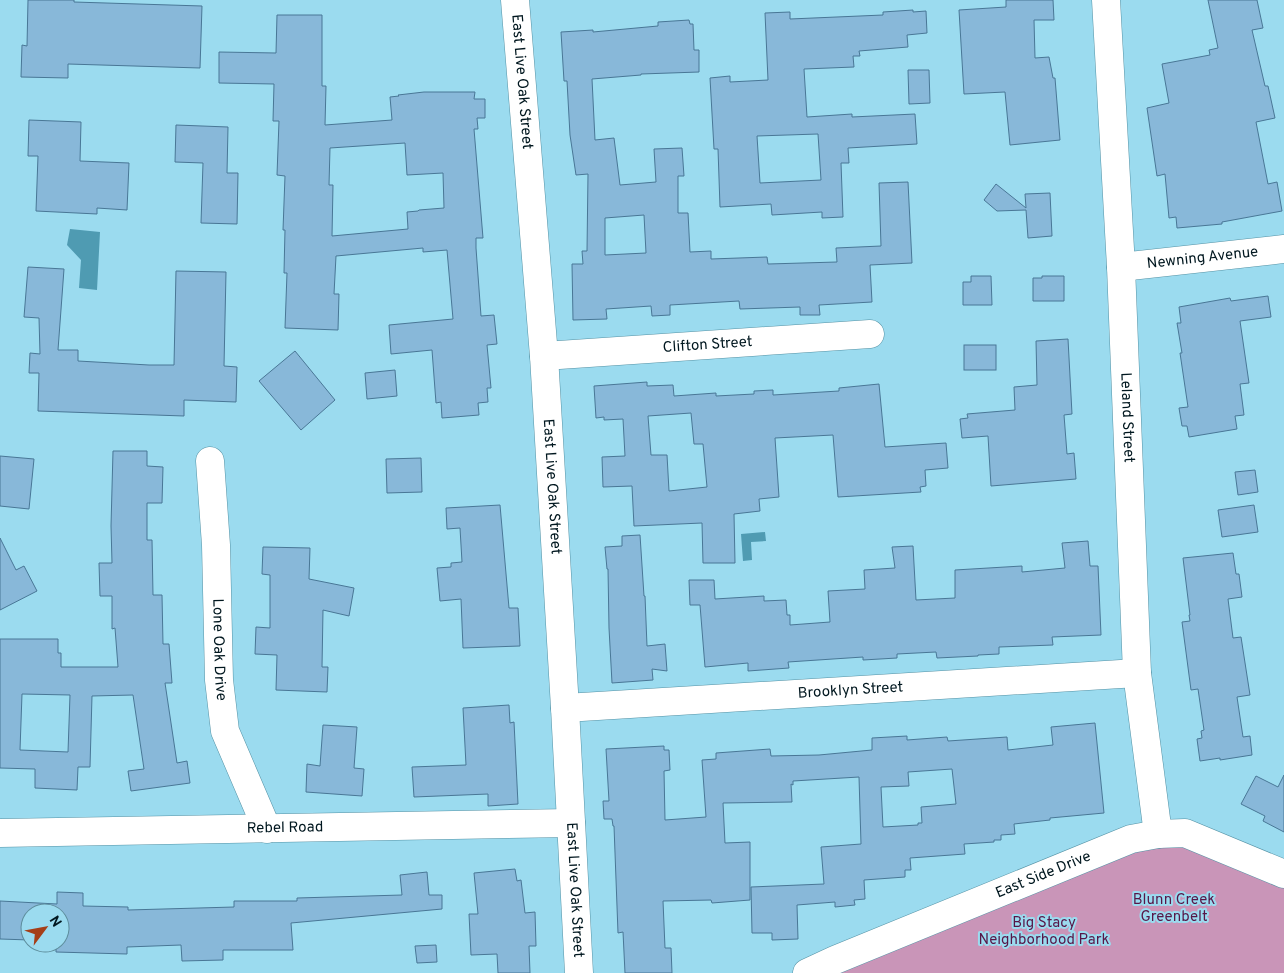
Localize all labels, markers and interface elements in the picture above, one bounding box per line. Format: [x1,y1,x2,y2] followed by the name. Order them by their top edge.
[507,13,537,150] street label: East Live Oak Street
[1146,242,1259,274] street label: Newning Avenue
[662,332,753,357] street label: Clifton Street
[1116,372,1138,463] street label: Leland Street
[538,418,565,555] street label: East Live Oak Street
[208,598,231,702] street label: Lone Oak Drive
[797,678,904,703] street label: Brooklyn Street
[246,818,323,838] street label: Rebel Road
[562,822,588,958] street label: East Live Oak Street
[993,847,1094,903] street label: East Side Drive
[1133,891,1215,927] park label: Blunn Creek Greenbelt
[20,903,70,953] north arrow
[45,913,65,931] text: N
[979,914,1110,950] park label: Big Stacy Neighborhood Park

